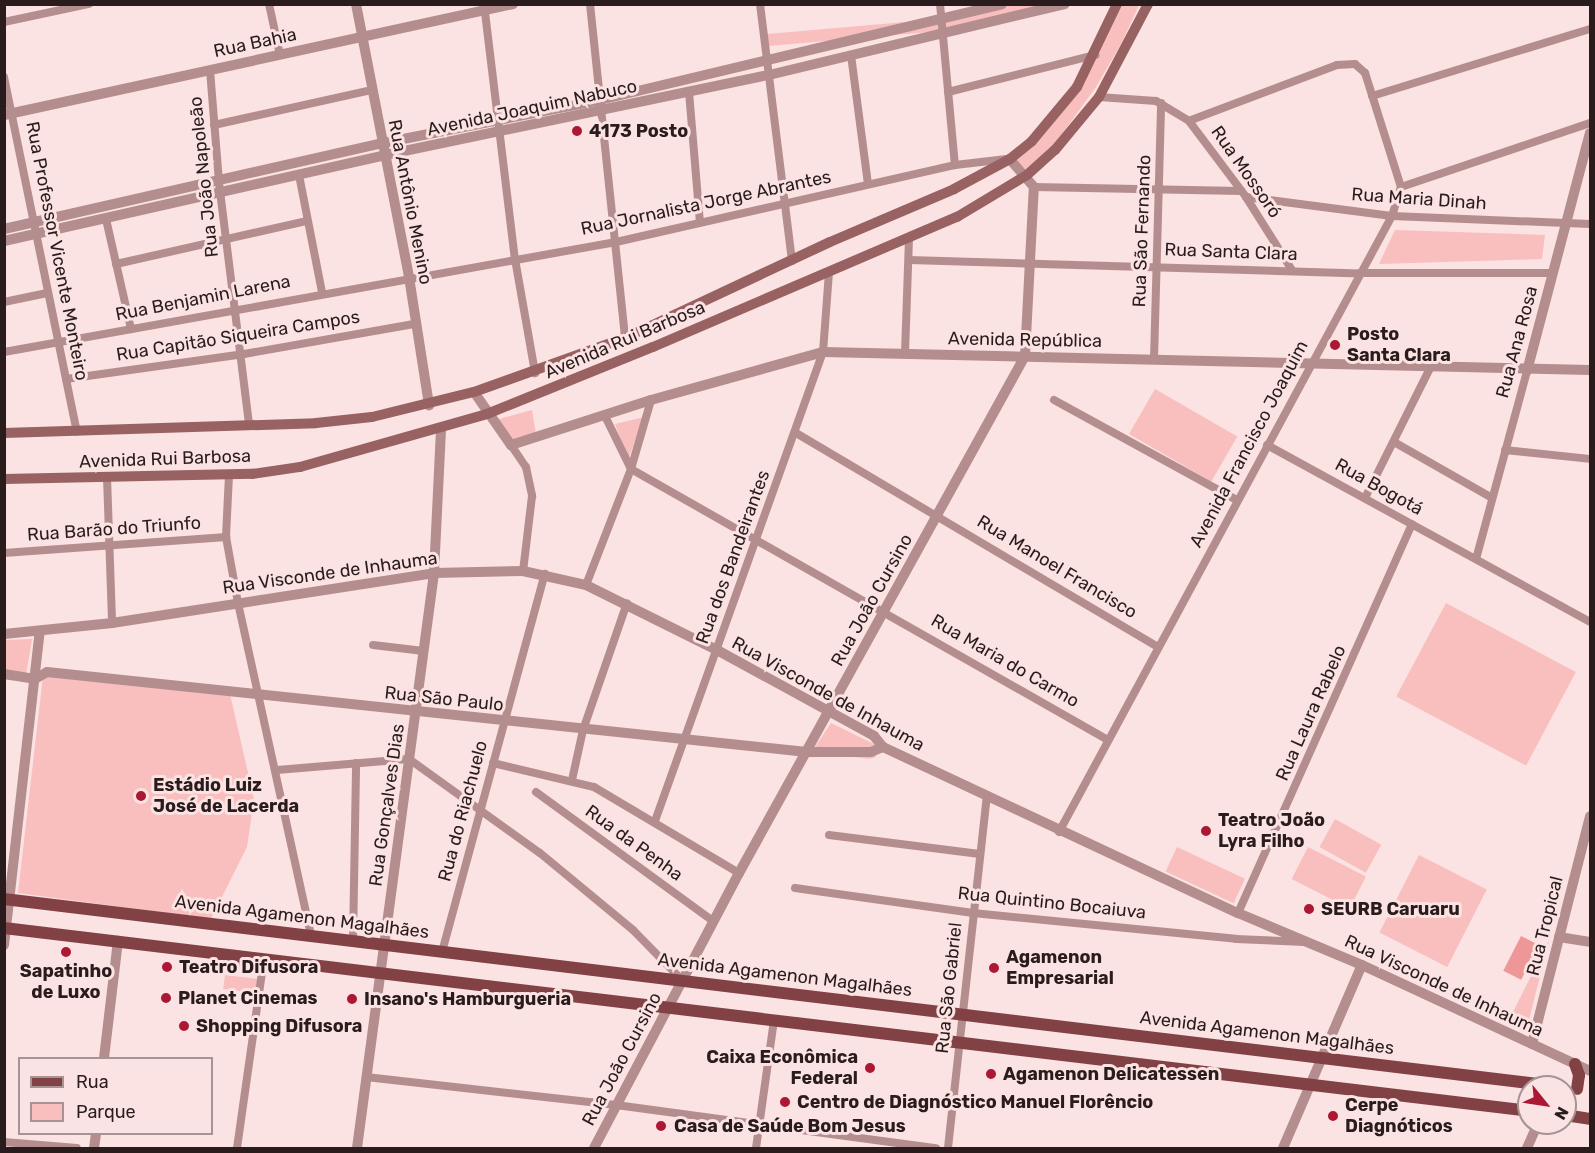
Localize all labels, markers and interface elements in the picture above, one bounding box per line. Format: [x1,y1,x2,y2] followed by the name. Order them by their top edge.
[212,24,298,62] street label: Rua Bahia
[425,75,639,141] street label: Avenida Joaquim Nabuco
[185,96,223,258] street label: Rua João Napoleão
[383,117,437,287] street label: Rua Antônio Menino
[21,119,93,383] street label: Rua Professor Vicente Monteiro
[589,120,688,142] place label: 4173 Posto
[1206,122,1286,222] street label: Rua Mossoró
[570,124,584,138] marker: 4173 Posto
[1129,154,1155,308] street label: Rua São Fernando
[579,166,833,240] street label: Rua Jornalista Jorge Abrantes
[1351,184,1487,214] street label: Rua Maria Dinah
[1164,239,1298,265] street label: Rua Santa Clara
[114,270,292,326] street label: Rua Benjamin Larena
[1492,283,1542,401] street label: Rua Ana Rosa
[542,296,708,384] street label: Avenida Rui Barbosa
[115,306,361,366] street label: Rua Capitão Siqueira Campos
[1347,324,1451,366] place label: Posto Santa Clara
[948,328,1102,352] street label: Avenida República
[1185,337,1313,551] street label: Avenida Francisco Joaquim
[1328,338,1342,352] marker: Posto Santa Clara
[79,445,251,473] street label: Avenida Rui Barbosa
[1331,454,1427,520] street label: Rua Bogotá
[692,467,774,647] street label: Rua dos Bandeirantes
[973,511,1141,623] street label: Rua Manoel Francisco
[26,512,202,546] street label: Rua Barão do Triunfo
[827,530,917,670] street label: Rua João Cursino
[221,547,439,599] street label: Rua Visconde de Inhauma
[927,610,1083,712] street label: Rua Maria do Carmo
[728,632,928,756] street label: Rua Visconde de Inhauma
[1271,642,1351,784] street label: Rua Laura Rabelo
[383,682,505,716] street label: Rua São Paulo
[365,722,409,888] street label: Rua Gonçalves Dias
[434,738,492,884] street label: Rua do Riachuelo
[153,775,299,818] place label: Estádio Luiz José de Lacerda
[134,789,148,803] marker: Estádio Luiz José de Lacerda
[581,800,687,886] street label: Rua da Penha
[1218,810,1325,852] place label: Teatro João Lyra Filho
[1199,824,1213,838] marker: Teatro João Lyra Filho
[1522,874,1568,978] street label: Rua Tropical
[957,882,1147,924] street label: Rua Quintino Bocaiuva
[174,891,430,943] street label: Avenida Agamenon Magalhães
[1321,898,1460,920] place label: SEURB Caruaru
[1302,902,1316,916] marker: SEURB Caruaru
[931,922,967,1054] street label: Rua São Gabriel
[1341,930,1547,1042] street label: Rua Visconde de Inhauma
[59,945,73,959] marker: Sapatinho de Luxo
[1006,947,1114,990] place label: Agamenon Empresarial
[657,949,913,1001] street label: Avenida Agamenon Magalhães
[179,956,318,978] place label: Teatro Difusora
[160,960,174,974] marker: Teatro Difusora
[20,961,112,1004] place label: Sapatinho de Luxo
[987,961,1001,975] marker: Agamenon Empresarial
[178,987,318,1009] place label: Planet Cinemas
[364,988,571,1010] place label: Insano's Hamburgueria
[578,989,666,1129] street label: Rua João Cursino
[159,991,173,1005] marker: Planet Cinemas
[345,992,359,1006] marker: Insano's Hamburgueria
[1139,1007,1395,1059] street label: Avenida Agamenon Magalhães
[196,1015,362,1037] place label: Shopping Difusora
[177,1019,191,1033] marker: Shopping Difusora
[706,1047,858,1090] place label: Caixa Econômica Federal
[18,1057,213,1135] legend
[863,1061,877,1075] marker: Caixa Econômica Federal
[1003,1063,1219,1085] place label: Agamenon Delicatessen
[984,1067,998,1081] marker: Agamenon Delicatessen
[76,1071,109,1093] text: Rua
[1517,1075,1577,1135] north arrow
[797,1091,1153,1113] place label: Centro de Diagnóstico Manuel Florêncio
[778,1095,792,1109] marker: Centro de Diagnóstico Manuel Florêncio
[1345,1095,1453,1138] place label: Cerpe Diagnóticos
[76,1101,136,1123] text: Parque
[1550,1104,1572,1123] text: N
[1326,1109,1340,1123] marker: Cerpe Diagnóticos
[674,1115,906,1137] place label: Casa de Saúde Bom Jesus
[652,1117,670,1135] marker: Casa de Saúde Bom Jesus

